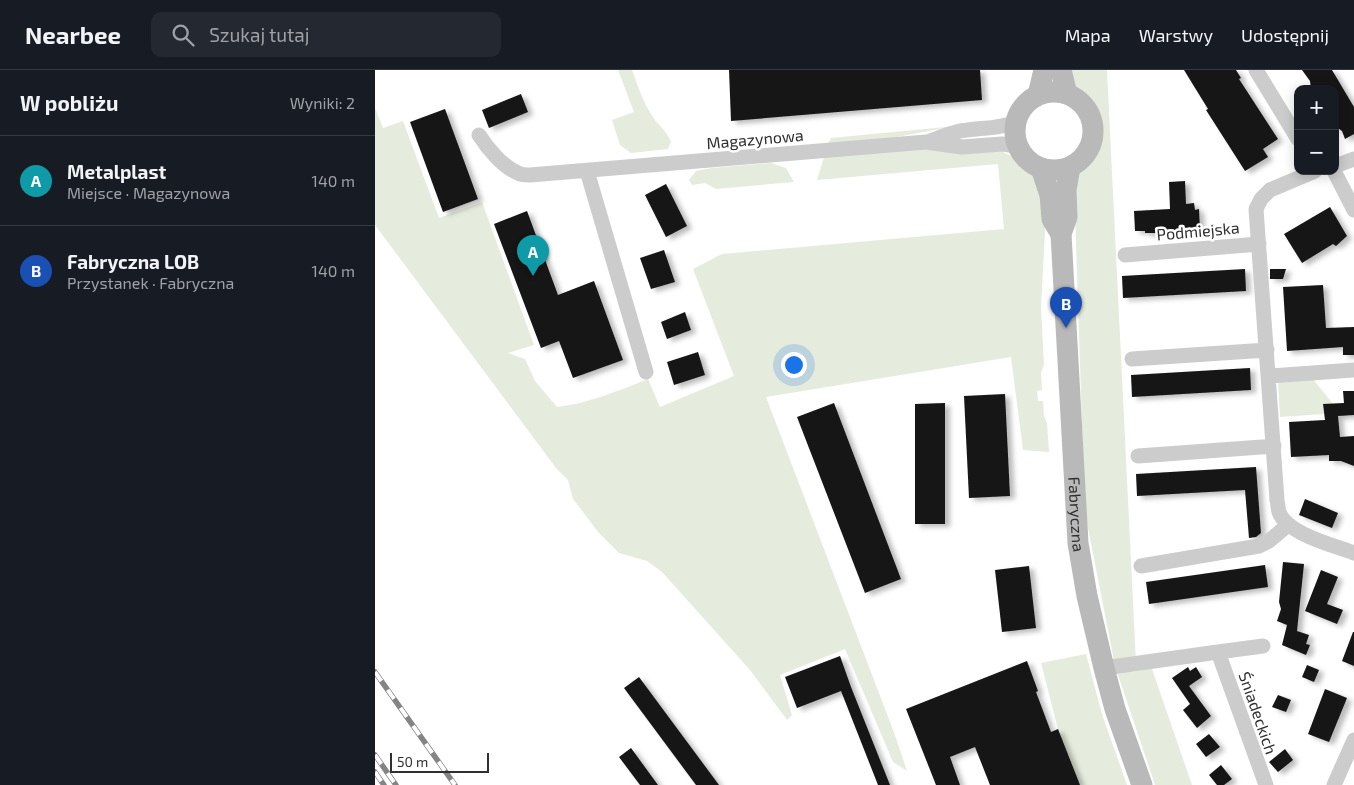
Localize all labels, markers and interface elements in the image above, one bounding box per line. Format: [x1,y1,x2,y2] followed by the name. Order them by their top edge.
[151,12,501,57] search box
[25,20,121,49] text: Nearbee
[169,21,197,49] icon: search
[209,23,310,46] text: Szukaj tutaj
[1065,24,1111,46] text: Mapa
[1139,24,1213,46] text: Warstwy
[1241,24,1329,46] text: Udostępnij
[1294,85,1339,175] map controls
[1294,85,1339,130] button: +
[20,90,119,115] text: W pobliżu
[290,93,355,112] text: Wyniki: 2
[706,125,804,152] street label: Magazynowa
[1294,130,1339,175] button: −
[67,160,166,183] text: Metalplast
[31,171,41,190] text: A
[312,171,355,190] text: 140 m
[67,183,230,202] text: Miejsce · Magazynowa
[1156,217,1240,245] street label: Podmiejska
[517,235,549,276] pin: A
[67,250,199,273] text: Fabryczna LOB
[31,261,41,280] text: B
[312,261,355,280] text: 140 m
[67,273,234,292] text: Przystanek · Fabryczna
[1050,287,1082,328] pin: B
[781,352,807,378] your location
[1065,476,1089,553] street label: Fabryczna
[1236,669,1281,757] street label: Śniadeckich
[390,750,489,773] scale bar
[397,753,428,770] text: 50 m

